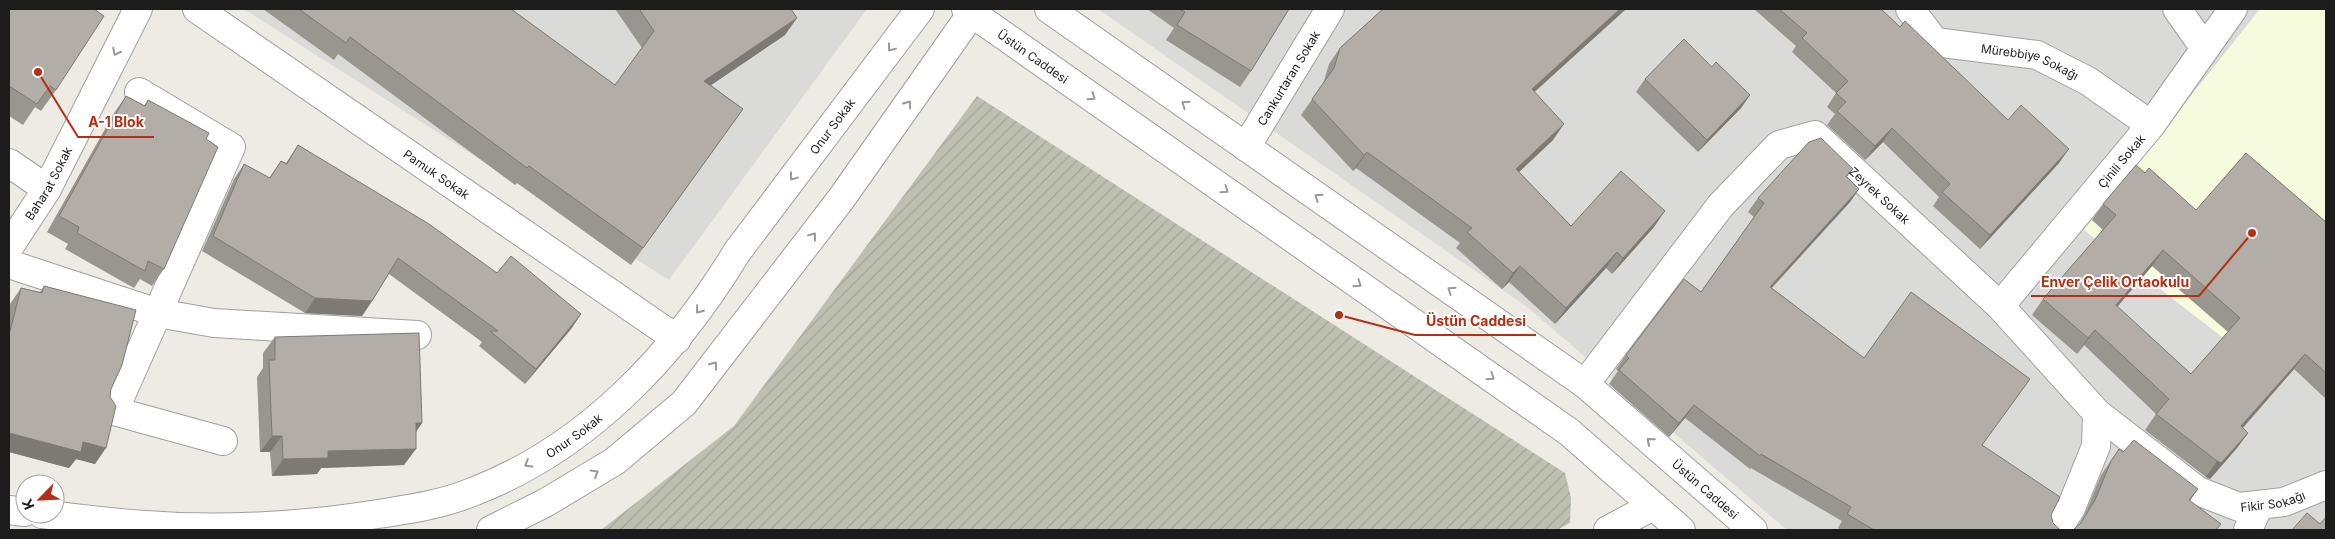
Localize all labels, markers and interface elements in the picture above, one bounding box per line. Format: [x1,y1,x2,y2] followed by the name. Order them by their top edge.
[995,26,1072,86] street label: Üstün Caddesi
[1254,27,1323,128] street label: Cankurtaran Sokak
[1980,40,2081,83] street label: Mürebbiye Sokağı
[888,42,897,52] one-way arrow
[112,47,122,56] one-way arrow
[1086,91,1095,100] one-way arrow
[806,95,858,157] street label: Onur Sokak
[902,100,911,109] one-way arrow
[1181,101,1190,110] one-way arrow
[78,108,154,137] callout: A-1 Blok
[88,113,145,130] text: A-1 Blok
[2094,131,2148,191] street label: Çinili Sokak
[21,144,75,223] street label: Baharat Sokak
[401,146,473,202] street label: Pamuk Sokak
[1846,163,1914,227] street label: Zeyrek Sokak
[790,171,799,181] one-way arrow
[1219,184,1229,193] one-way arrow
[1314,194,1324,203] one-way arrow
[807,232,816,242] one-way arrow
[2031,267,2199,296] callout: Enver Çelik Ortaokulu
[2041,273,2189,290] text: Enver Çelik Ortaokulu
[1352,278,1362,287] one-way arrow
[1447,287,1457,296] one-way arrow
[697,304,705,313] one-way arrow
[1415,306,1536,335] callout: Üstün Caddesi
[1426,312,1526,329] text: Üstün Caddesi
[709,362,717,371] one-way arrow
[1485,371,1495,380] one-way arrow
[543,410,605,461] street label: Onur Sokak
[1647,438,1656,447] one-way arrow
[1669,456,1742,522] street label: Üstün Caddesi
[525,458,534,468] one-way arrow
[589,469,598,479] one-way arrow
[15,474,65,524] north arrow
[2240,487,2307,514] street label: Fikir Sokağı
[18,496,37,513] text: K

